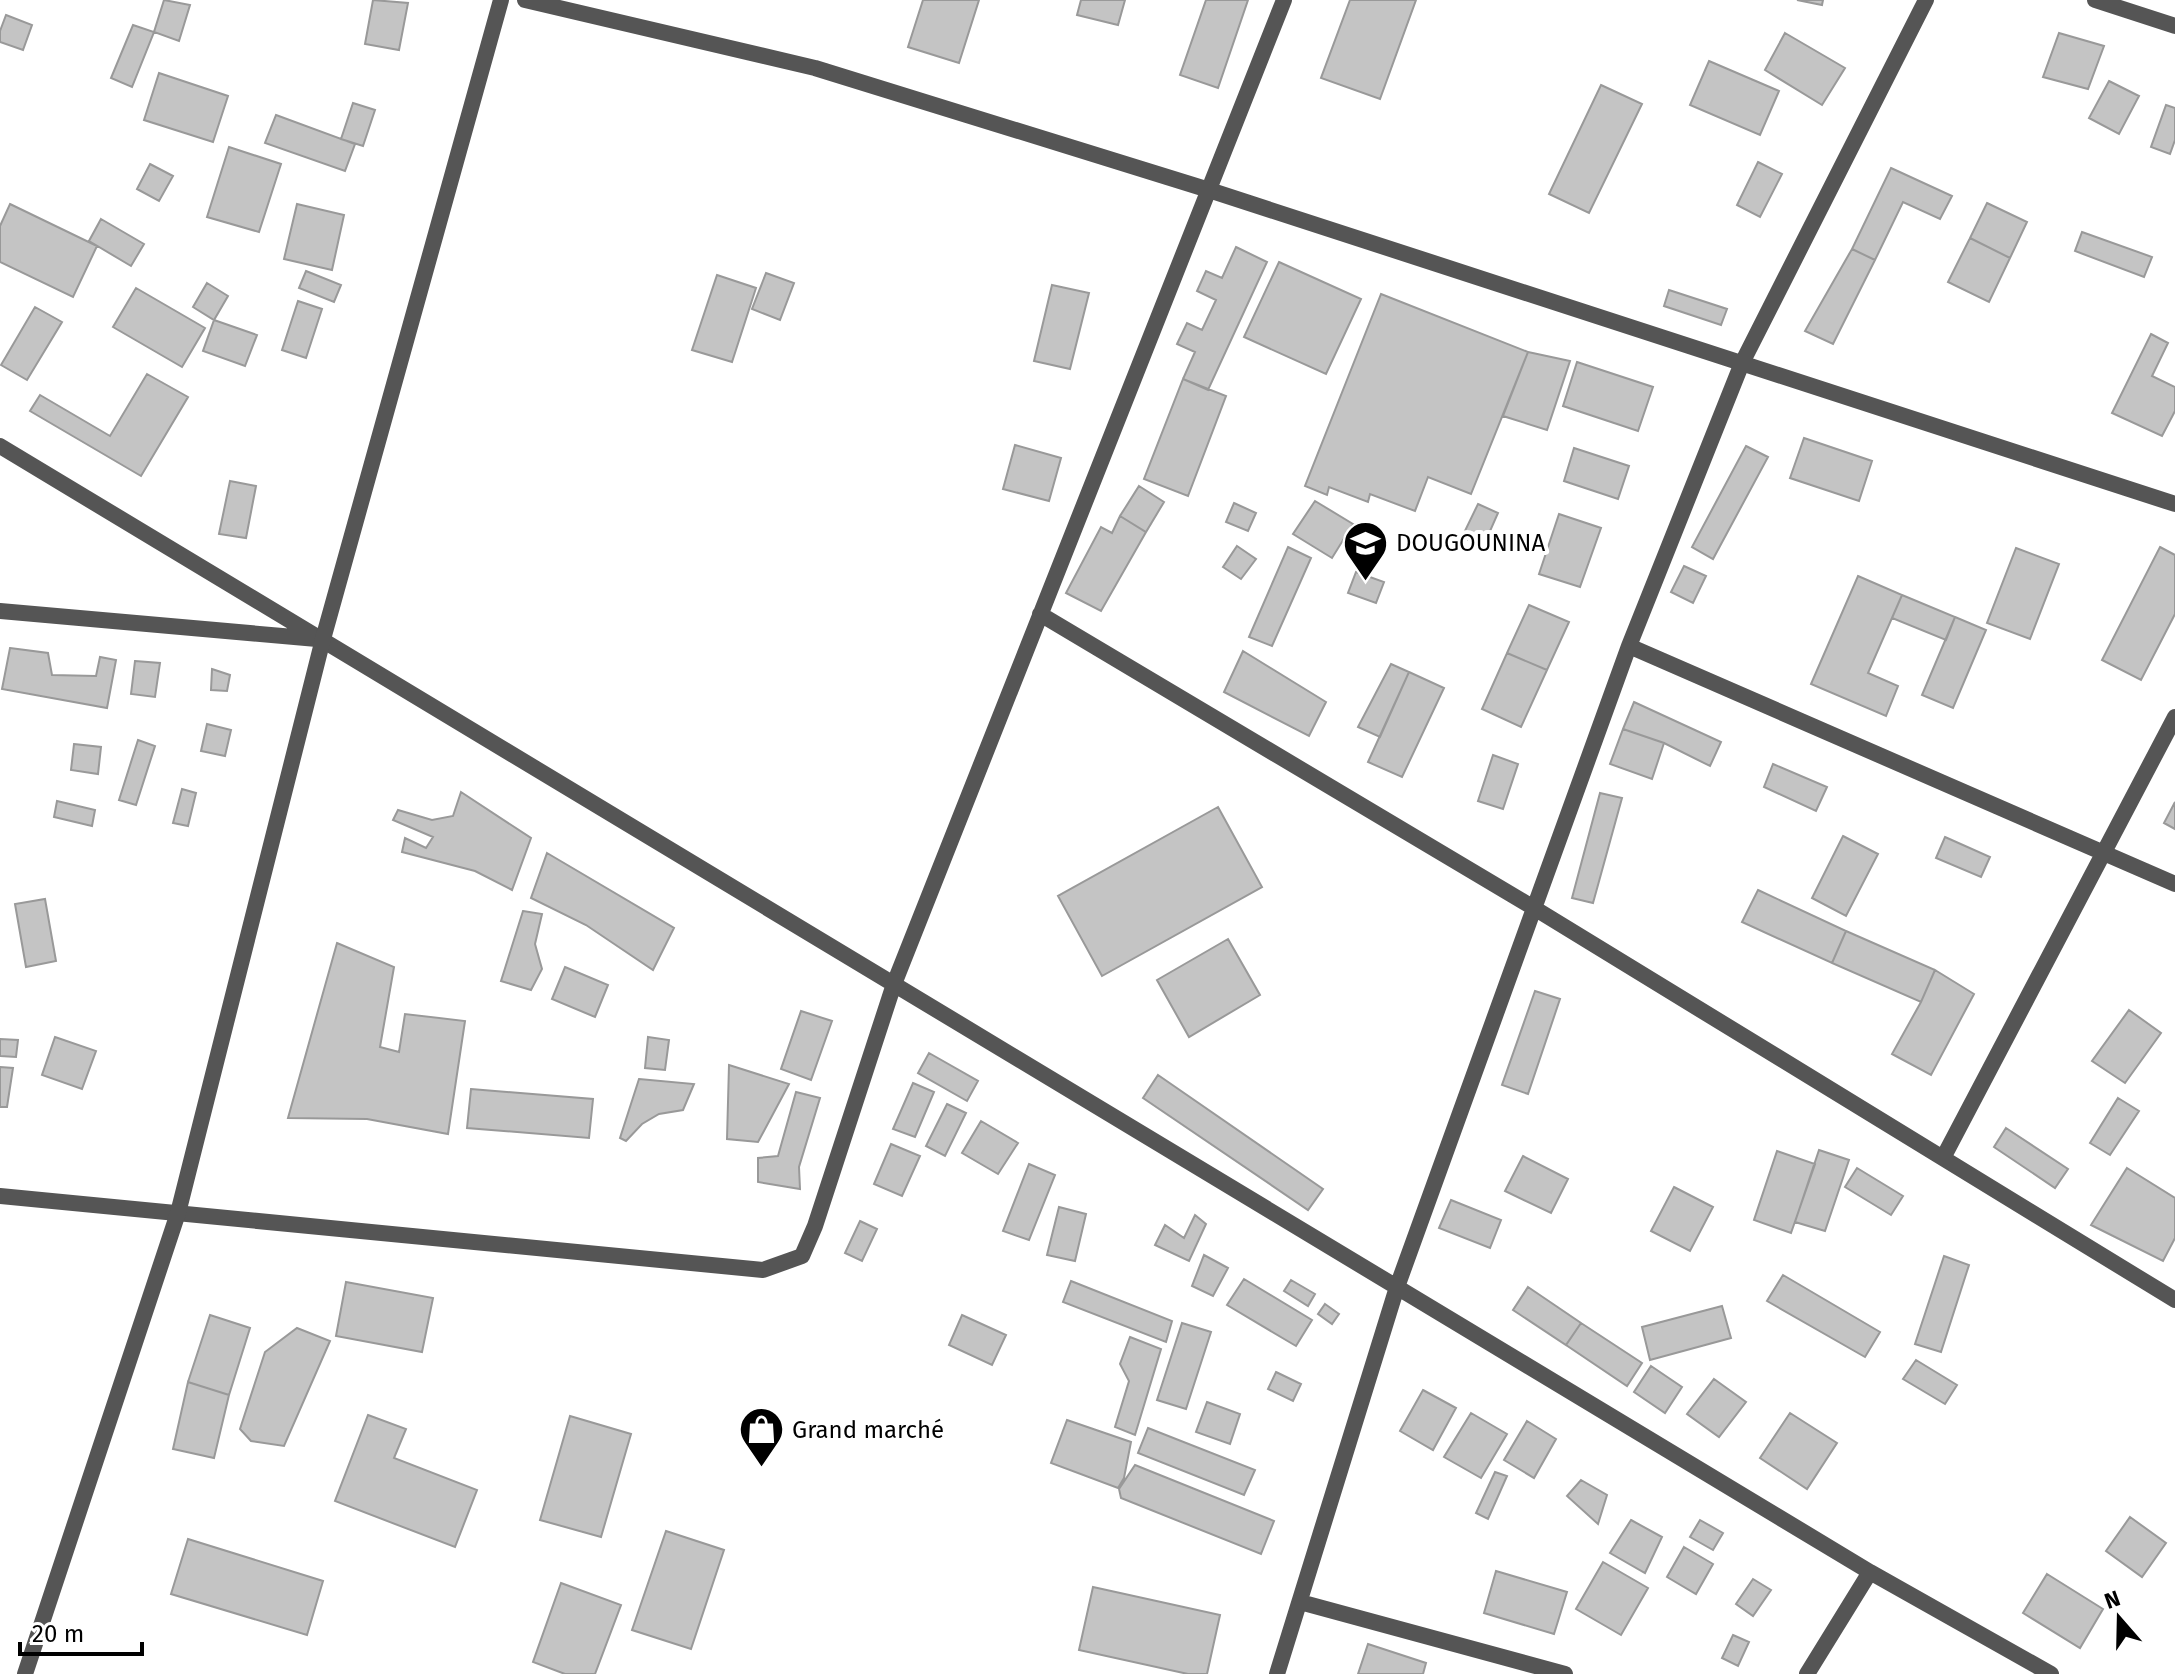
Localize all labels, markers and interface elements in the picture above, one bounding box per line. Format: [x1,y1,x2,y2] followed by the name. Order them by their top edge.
[1341,519,1389,582] school or university icon: DOUGOUNINA
[1396,529,1545,557] place label: DOUGOUNINA
[737,1406,785,1469] shop icon: Grand marché
[792,1416,944,1444] place label: Grand marché
[2079,1578,2159,1658] north arrow
[2101,1584,2124,1615] text: N
[20,1606,142,1656] scale bar
[32,1620,84,1648] text: 20 m

